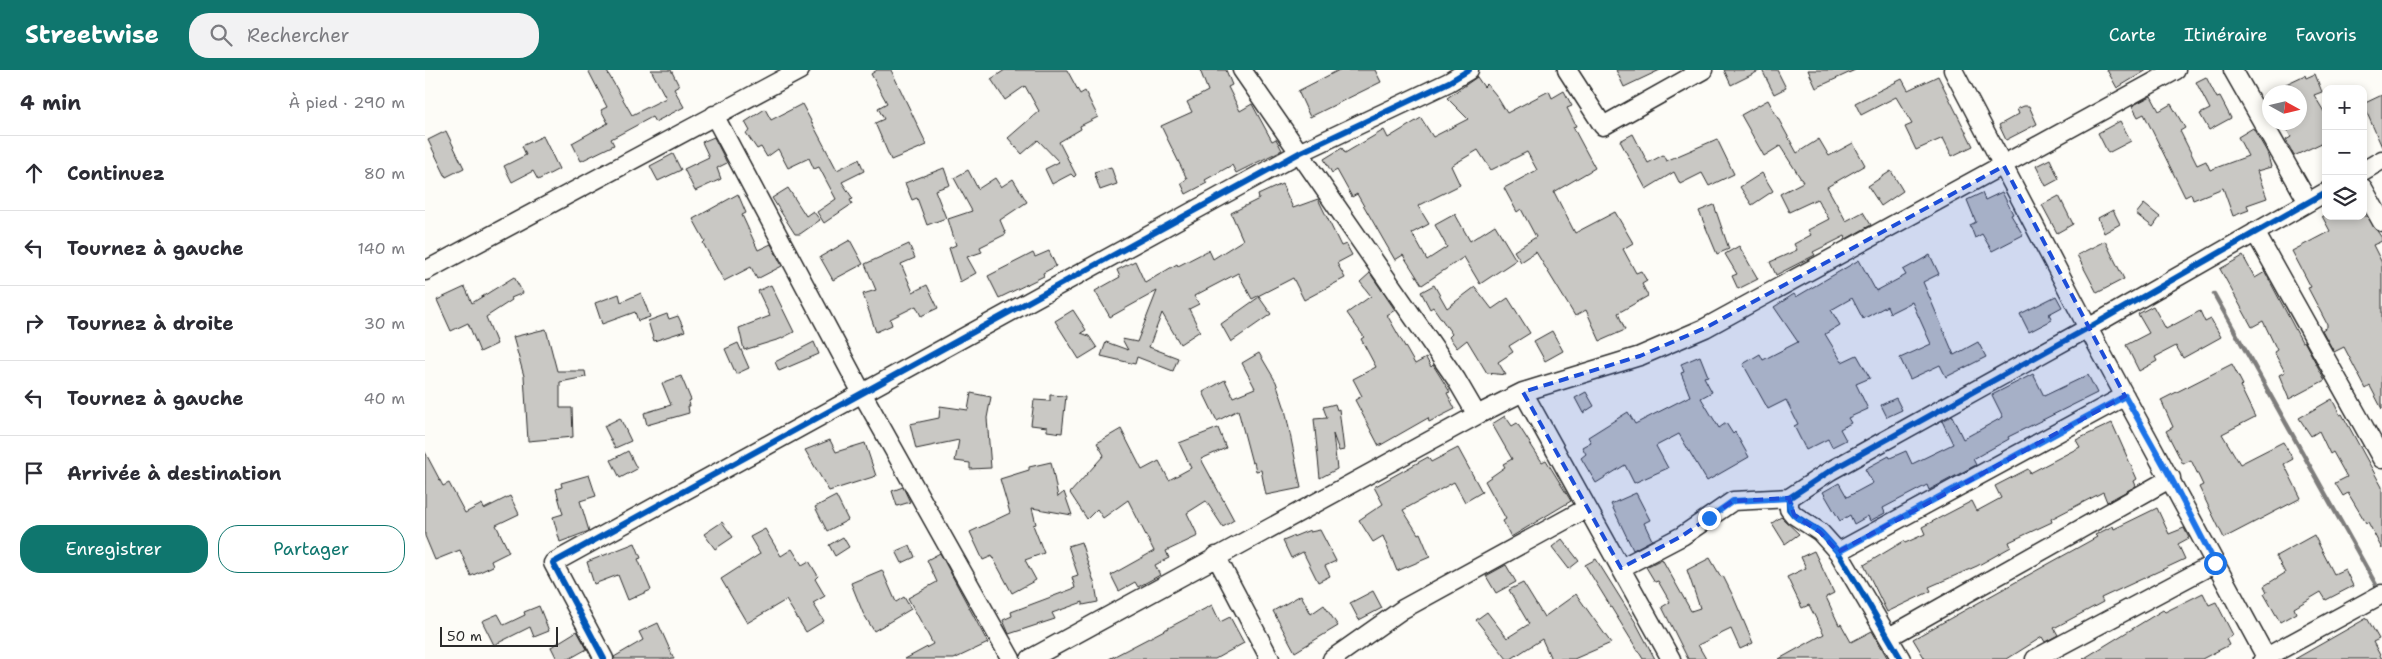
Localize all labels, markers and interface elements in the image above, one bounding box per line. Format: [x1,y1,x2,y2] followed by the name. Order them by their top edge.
[189,13,539,58] search box
[25,19,159,51] text: Streetwise
[207,21,235,49] icon: search
[247,23,350,48] text: Rechercher
[2109,23,2156,47] text: Carte
[2184,23,2268,47] text: Itinéraire
[2296,23,2357,47] text: Favoris
[2262,85,2307,130] north arrow
[2322,85,2367,220] map controls
[2322,85,2367,130] button: +
[20,89,81,117] text: 4 min
[289,92,405,113] text: À pied · 290 m
[2322,130,2367,175] button: −
[20,159,48,187] icon: ahead
[67,161,165,186] text: Continuez
[364,163,405,184] text: 80 m
[2322,175,2367,220] button: layers
[20,234,48,262] icon: left
[67,236,244,261] text: Tournez à gauche
[358,238,405,259] text: 140 m
[20,309,48,337] icon: right
[67,311,234,336] text: Tournez à droite
[364,313,405,334] text: 30 m
[20,384,48,412] icon: left
[67,386,244,411] text: Tournez à gauche
[363,388,405,409] text: 40 m
[20,459,48,487] icon: arrive
[67,461,281,486] text: Arrivée à destination
[1698,507,1721,530] route end
[20,525,208,573] button: Enregistrer
[218,525,405,573] button: Partager
[2204,552,2227,575] route start
[440,624,557,647] scale bar
[447,627,482,645] text: 50 m

